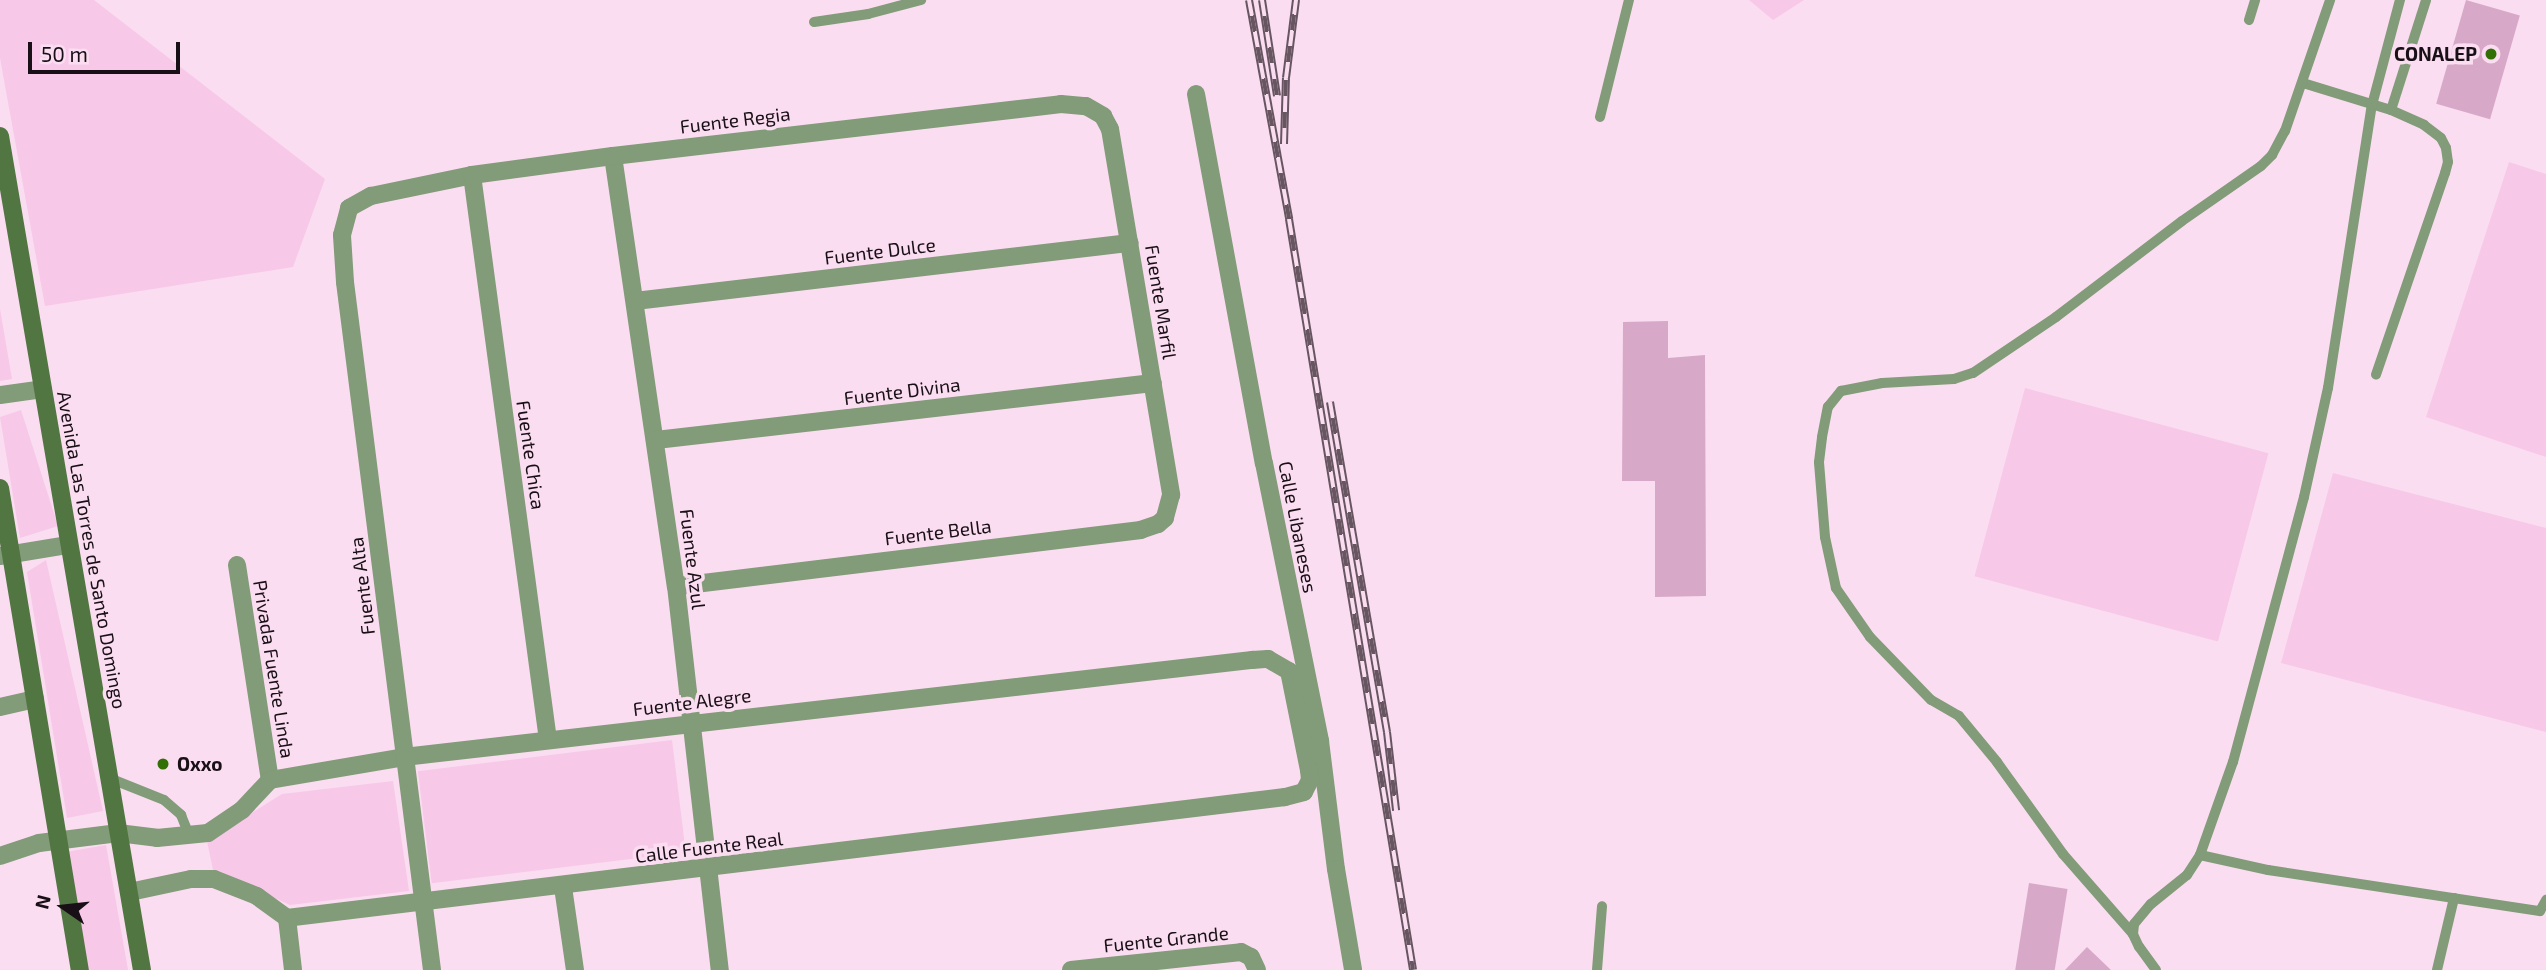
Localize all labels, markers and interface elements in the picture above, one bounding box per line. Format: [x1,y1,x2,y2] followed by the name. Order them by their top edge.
[32,28,184,72] scale bar
[41,41,88,66] text: 50 m
[2394,43,2477,65] place label: CONALEP
[2483,46,2499,62] marker: CONALEP
[678,102,792,138] street label: Fuente Regia
[823,233,937,269] street label: Fuente Dulce
[1141,243,1181,361] street label: Fuente Marfil
[842,373,962,409] street label: Fuente Divina
[53,389,131,711] street label: Avenida Las Torres de Santo Domingo
[512,399,550,511] street label: Fuente Chica
[1274,459,1322,595] street label: Calle Libaneses
[675,507,711,611] street label: Fuente Azul
[883,514,993,550] street label: Fuente Bella
[345,536,379,636] street label: Fuente Alta
[249,578,299,760] street label: Privada Fuente Linda
[631,683,753,721] street label: Fuente Alegre
[177,753,223,775] place label: Oxxo
[155,756,171,772] marker: Oxxo
[634,827,784,867] street label: Calle Fuente Real
[28,872,98,942] north arrow
[29,892,55,911] text: N
[1102,921,1230,957] street label: Fuente Grande

